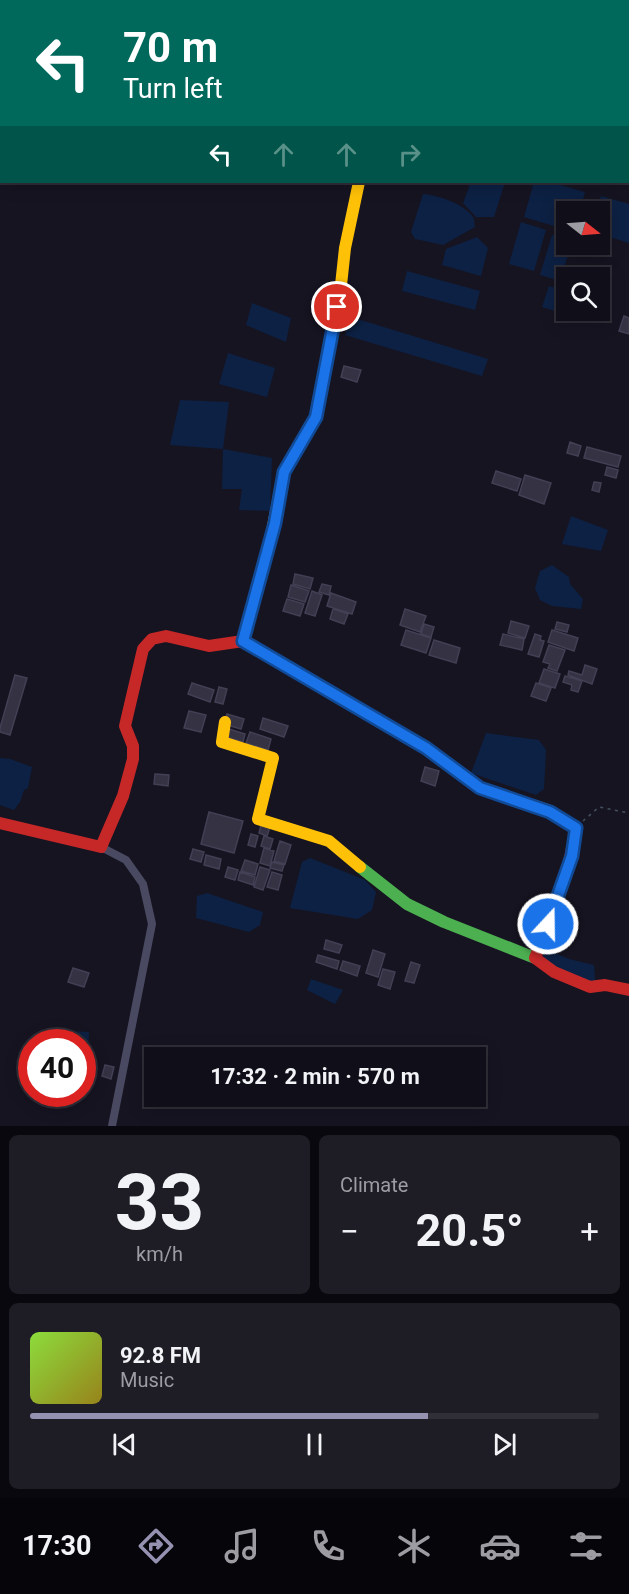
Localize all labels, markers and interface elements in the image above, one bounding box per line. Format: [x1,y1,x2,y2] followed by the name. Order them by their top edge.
[123,23,218,72] text: 70 m
[24,24,102,102] icon: left
[123,73,223,105] text: Turn left
[204,138,237,171] icon: left
[267,138,300,171] icon: ahead
[330,138,363,171] icon: ahead
[393,138,426,171] icon: right
[556,201,610,255] north arrow
[556,201,610,321] map controls
[556,267,610,321] button: search
[311,281,362,332] pin
[320,290,353,323] icon: arrive
[516,892,580,956] position arrow
[18,1029,96,1107] speed limit sign: 40
[210,1064,420,1089] text: 17:32 · 2 min · 570 m
[115,1157,204,1248] text: 33
[340,1173,408,1197] text: Climate
[416,1204,524,1257] text: 20.5°
[340,1212,359,1251] text: −
[580,1212,599,1251] text: +
[136,1242,183,1266] text: km/h
[120,1343,201,1368] text: 92.8 FM
[120,1368,174,1392] text: Music
[108,1428,141,1461] icon: previous
[298,1428,331,1461] icon: pause
[488,1428,521,1461] icon: next
[135,1525,177,1567] icon: directions
[221,1525,263,1567] icon: music
[307,1525,349,1567] icon: phone
[393,1525,435,1567] icon: climate
[479,1525,521,1567] icon: car
[565,1525,607,1567] icon: filters
[22,1530,92,1562] text: 17:30

